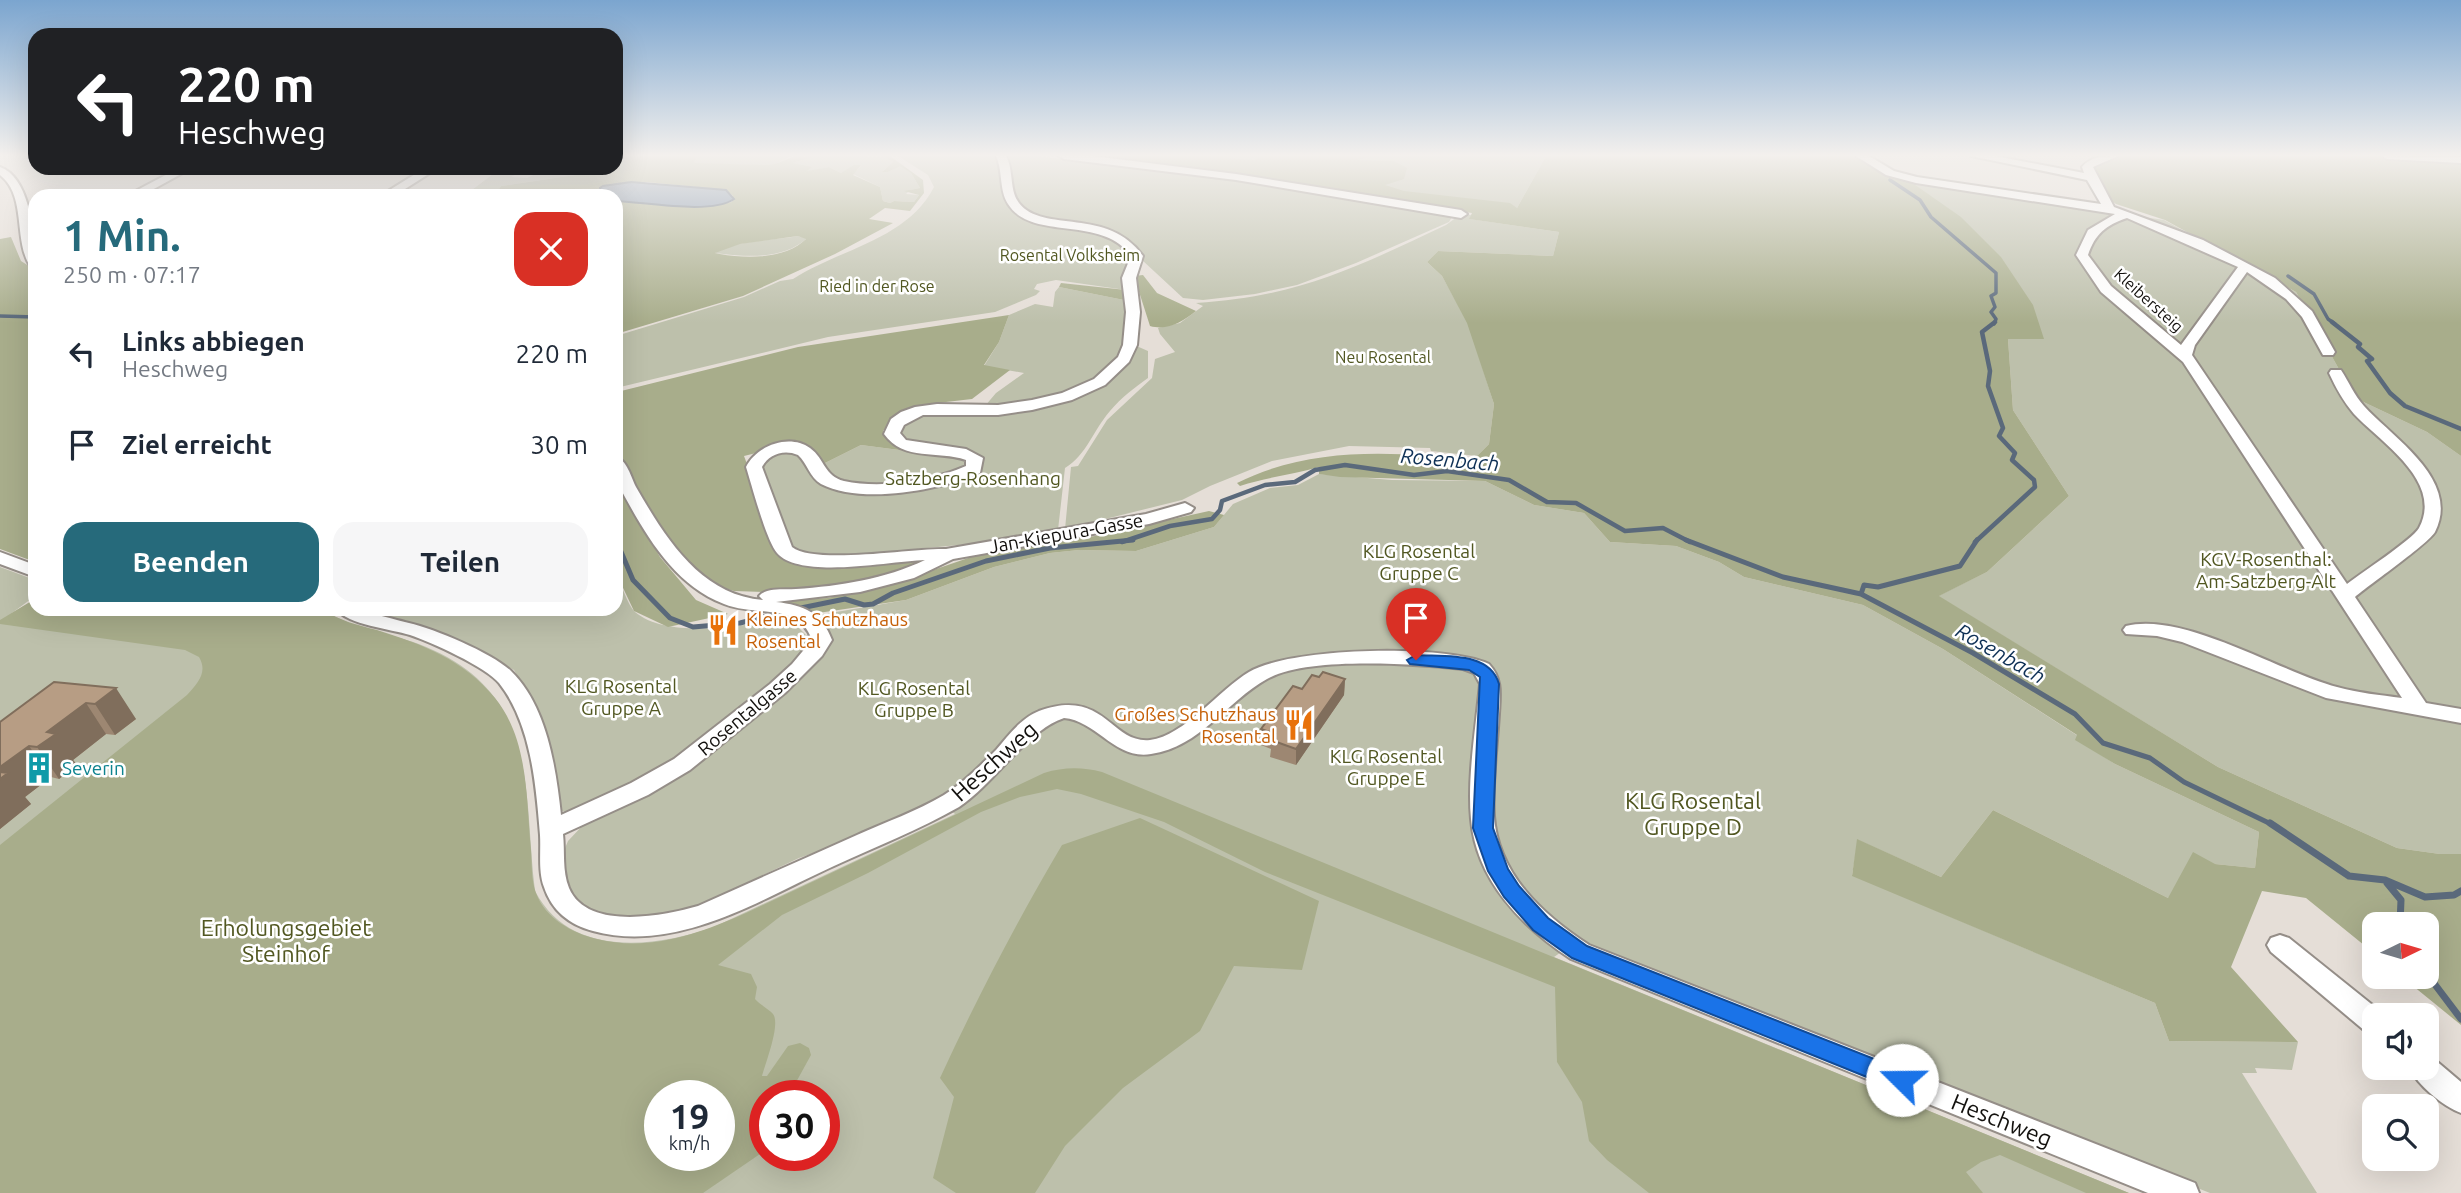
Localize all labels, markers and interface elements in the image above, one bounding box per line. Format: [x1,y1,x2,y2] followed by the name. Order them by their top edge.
[63,56,154,147] icon: left
[178,56,315,111] text: 220 m
[178,114,326,150] text: Heschweg
[63,212,181,259] text: 1 Min.
[514,212,588,286] button: close
[1000,246,1140,264] park label: Rosental Volksheim
[63,262,201,287] text: 250 m · 07:17
[2111,265,2187,335] street label: Kleibersteig
[819,277,935,295] park label: Ried in der Rose
[122,327,305,356] text: Links abbiegen
[63,335,101,373] icon: left
[516,339,588,368] text: 220 m
[1335,348,1431,366] park label: Neu Rosental
[122,356,228,381] text: Heschweg
[63,426,101,464] icon: arrive
[122,430,272,459] text: Ziel erreicht
[530,430,588,459] text: 30 m
[1400,443,1500,475] water label: Rosenbach
[885,467,1061,489] park label: Satzberg-Rosenhang
[987,509,1145,557] street label: Jan-Kiepura-Gasse
[63,522,319,602] button: Beenden
[333,522,588,602] button: Teilen
[1363,540,1475,584] park label: KLG Rosental Gruppe C
[2196,548,2337,592] park label: KGV-Rosenthal: Am-Satzberg-Alt
[1386,588,1446,660] pin
[1397,599,1435,637] icon: arrive
[746,608,908,652] place label: Kleines Schutzhaus Rosental
[706,613,740,647] restaurant icon: Kleines Schutzhaus Rosental
[1952,618,2050,688] water label: Rosenbach
[693,664,801,760] street label: Rosentalgasse
[565,675,677,719] park label: KLG Rosental Gruppe A
[858,677,970,721] park label: KLG Rosental Gruppe B
[1114,703,1276,747] place label: Großes Schutzhaus Rosental
[1282,708,1316,742] restaurant icon: Großes Schutzhaus Rosental
[946,716,1042,806] street label: Heschweg
[1330,745,1442,789] park label: KLG Rosental Gruppe E
[22,751,56,785] building icon: Severin
[62,757,125,779] place label: Severin
[1625,788,1761,839] park label: KLG Rosental Gruppe D
[2362,912,2440,989] north arrow
[2362,912,2439,1171] map controls
[201,915,371,966] park label: Erholungsgebiet Steinhof
[2362,1003,2439,1080] button: sound
[1865,1043,1939,1117] position arrow
[749,1080,840,1171] speed limit sign: 30
[1948,1089,2056,1151] street label: Heschweg
[2362,1094,2439,1171] button: search
[670,1096,709,1136] text: 19
[669,1133,710,1153] text: km/h

